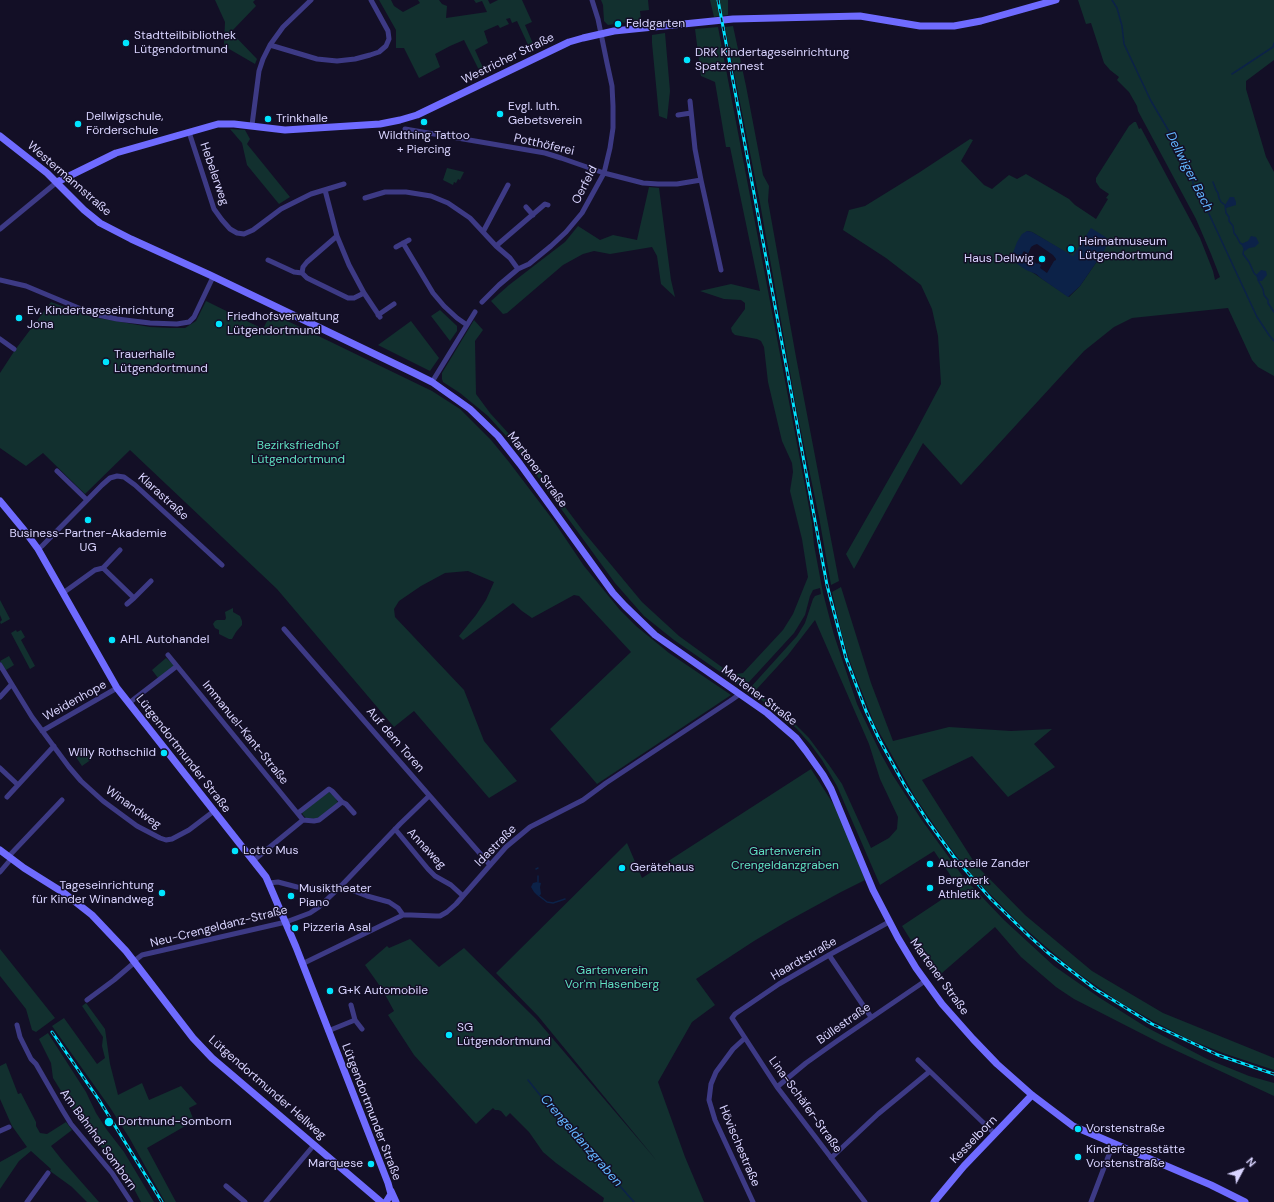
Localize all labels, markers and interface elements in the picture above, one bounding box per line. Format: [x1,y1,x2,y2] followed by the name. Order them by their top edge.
[626,17,685,31] place label: Feldgarten
[613,19,623,29] marker: Feldgarten
[134,29,236,57] place label: Stadtteilbibliothek Lütgendortmund
[459,30,557,88] street label: Westricher Straße
[121,38,131,48] marker: Stadtteilbibliothek Lütgendortmund
[695,46,849,74] place label: DRK Kindertageseinrichtung Spatzennest
[682,55,692,65] marker: DRK Kindertageseinrichtung Spatzennest
[508,100,582,128] place label: Evgl. luth. Gebetsverein
[495,109,505,119] marker: Evgl. luth. Gebetsverein
[86,110,163,138] place label: Dellwigschule, Förderschule
[276,112,328,126] place label: Trinkhalle
[263,114,273,124] marker: Trinkhalle
[419,117,429,127] marker: Wildthing Tattoo + Piercing
[73,119,83,129] marker: Dellwigschule, Förderschule
[378,129,470,157] place label: Wildthing Tattoo + Piercing
[1162,129,1216,215] water label: Dellwiger Bach
[512,131,576,159] street label: Potthöferei
[24,139,114,219] street label: Westermannstraße
[197,141,231,207] street label: Hebelerweg
[569,163,601,207] street label: Oerfeld
[1079,235,1173,263] place label: Heimatmuseum Lütgendortmund
[1066,244,1076,254] marker: Heimatmuseum Lütgendortmund
[964,252,1034,266] place label: Haus Dellwig
[1037,254,1047,264] marker: Haus Dellwig
[27,304,174,332] place label: Ev. Kindertageseinrichtung Jona
[227,310,339,338] place label: Friedhofsverwaltung Lütgendortmund
[14,313,24,323] marker: Ev. Kindertageseinrichtung Jona
[214,319,224,329] marker: Friedhofsverwaltung Lütgendortmund
[114,348,208,376] place label: Trauerhalle Lütgendortmund
[101,357,111,367] marker: Trauerhalle Lütgendortmund
[504,429,570,511] street label: Martener Straße
[251,439,345,467] park label: Bezirksfriedhof Lütgendortmund
[135,471,191,523] street label: Klarastraße
[83,515,93,525] marker: Business-Partner-Akademie UG
[9,527,167,555] place label: Business-Partner-Akademie UG
[120,633,209,647] place label: AHL Autohandel
[107,635,117,645] marker: AHL Autohandel
[718,663,800,729] street label: Martener Straße
[41,678,109,724] street label: Weidenhope
[199,678,291,788] street label: Immanuel-Kant-Straße
[133,692,233,816] street label: Lütgendortmunder Straße
[363,705,427,775] street label: Auf dem Toren
[68,746,156,760] place label: Willy Rothschild
[159,748,169,758] marker: Willy Rothschild
[102,784,164,832] street label: Winandweg
[472,822,520,870] street label: Idastraße
[403,826,449,872] street label: Annaweg
[243,844,298,858] place label: Lotto Mus
[731,845,839,873] park label: Gartenverein Crengeldanzgraben
[230,846,240,856] marker: Lotto Mus
[938,857,1030,871] place label: Autoteile Zander
[925,859,935,869] marker: Autoteile Zander
[630,861,694,875] place label: Gerätehaus
[617,863,627,873] marker: Gerätehaus
[938,874,989,902] place label: Bergwerk Athletik
[32,879,154,907] place label: Tageseinrichtung für Kinder Winandweg
[299,882,371,910] place label: Musiktheater Piano
[925,883,935,893] marker: Bergwerk Athletik
[157,888,167,898] marker: Tageseinrichtung für Kinder Winandweg
[286,891,296,901] marker: Musiktheater Piano
[149,903,289,951] street label: Neu-Crengeldanz-Straße
[303,921,371,935] place label: Pizzeria Asal
[290,923,300,933] marker: Pizzeria Asal
[768,934,840,984] street label: Haardtstraße
[906,936,972,1018] street label: Martener Straße
[565,964,659,992] park label: Gartenverein Vor'm Hasenberg
[338,984,428,998] place label: G+K Automobile
[325,986,335,996] marker: G+K Automobile
[814,1000,874,1048] street label: Büllestraße
[457,1021,551,1049] place label: SG Lütgendortmund
[444,1030,454,1040] marker: SG Lütgendortmund
[205,1033,329,1143] street label: Lütgendortmunder Hellweg
[338,1042,404,1182] street label: Lütgendortmunder Straße
[765,1054,845,1156] street label: Lina-Schäfer-Straße
[56,1087,140,1193] street label: Am Bahnhof Somborn
[537,1092,625,1190] water label: Crengeldanzgraben
[715,1103,763,1189] street label: Hövischestraße
[948,1113,1000,1167] street label: Kesselborn
[118,1115,232,1129] place label: Dortmund-Somborn
[103,1116,115,1128] marker: Dortmund-Somborn
[1086,1122,1165,1136] place label: Vorstenstraße
[1073,1124,1083,1134] marker: Vorstenstraße
[1086,1143,1185,1171] place label: Kindertagesstätte Vorstenstraße
[1222,1150,1262,1190] north arrow
[1073,1152,1083,1162] marker: Kindertagesstätte Vorstenstraße
[1243,1155,1259,1170] text: N
[308,1157,363,1171] place label: Marquese
[366,1159,376,1169] marker: Marquese

